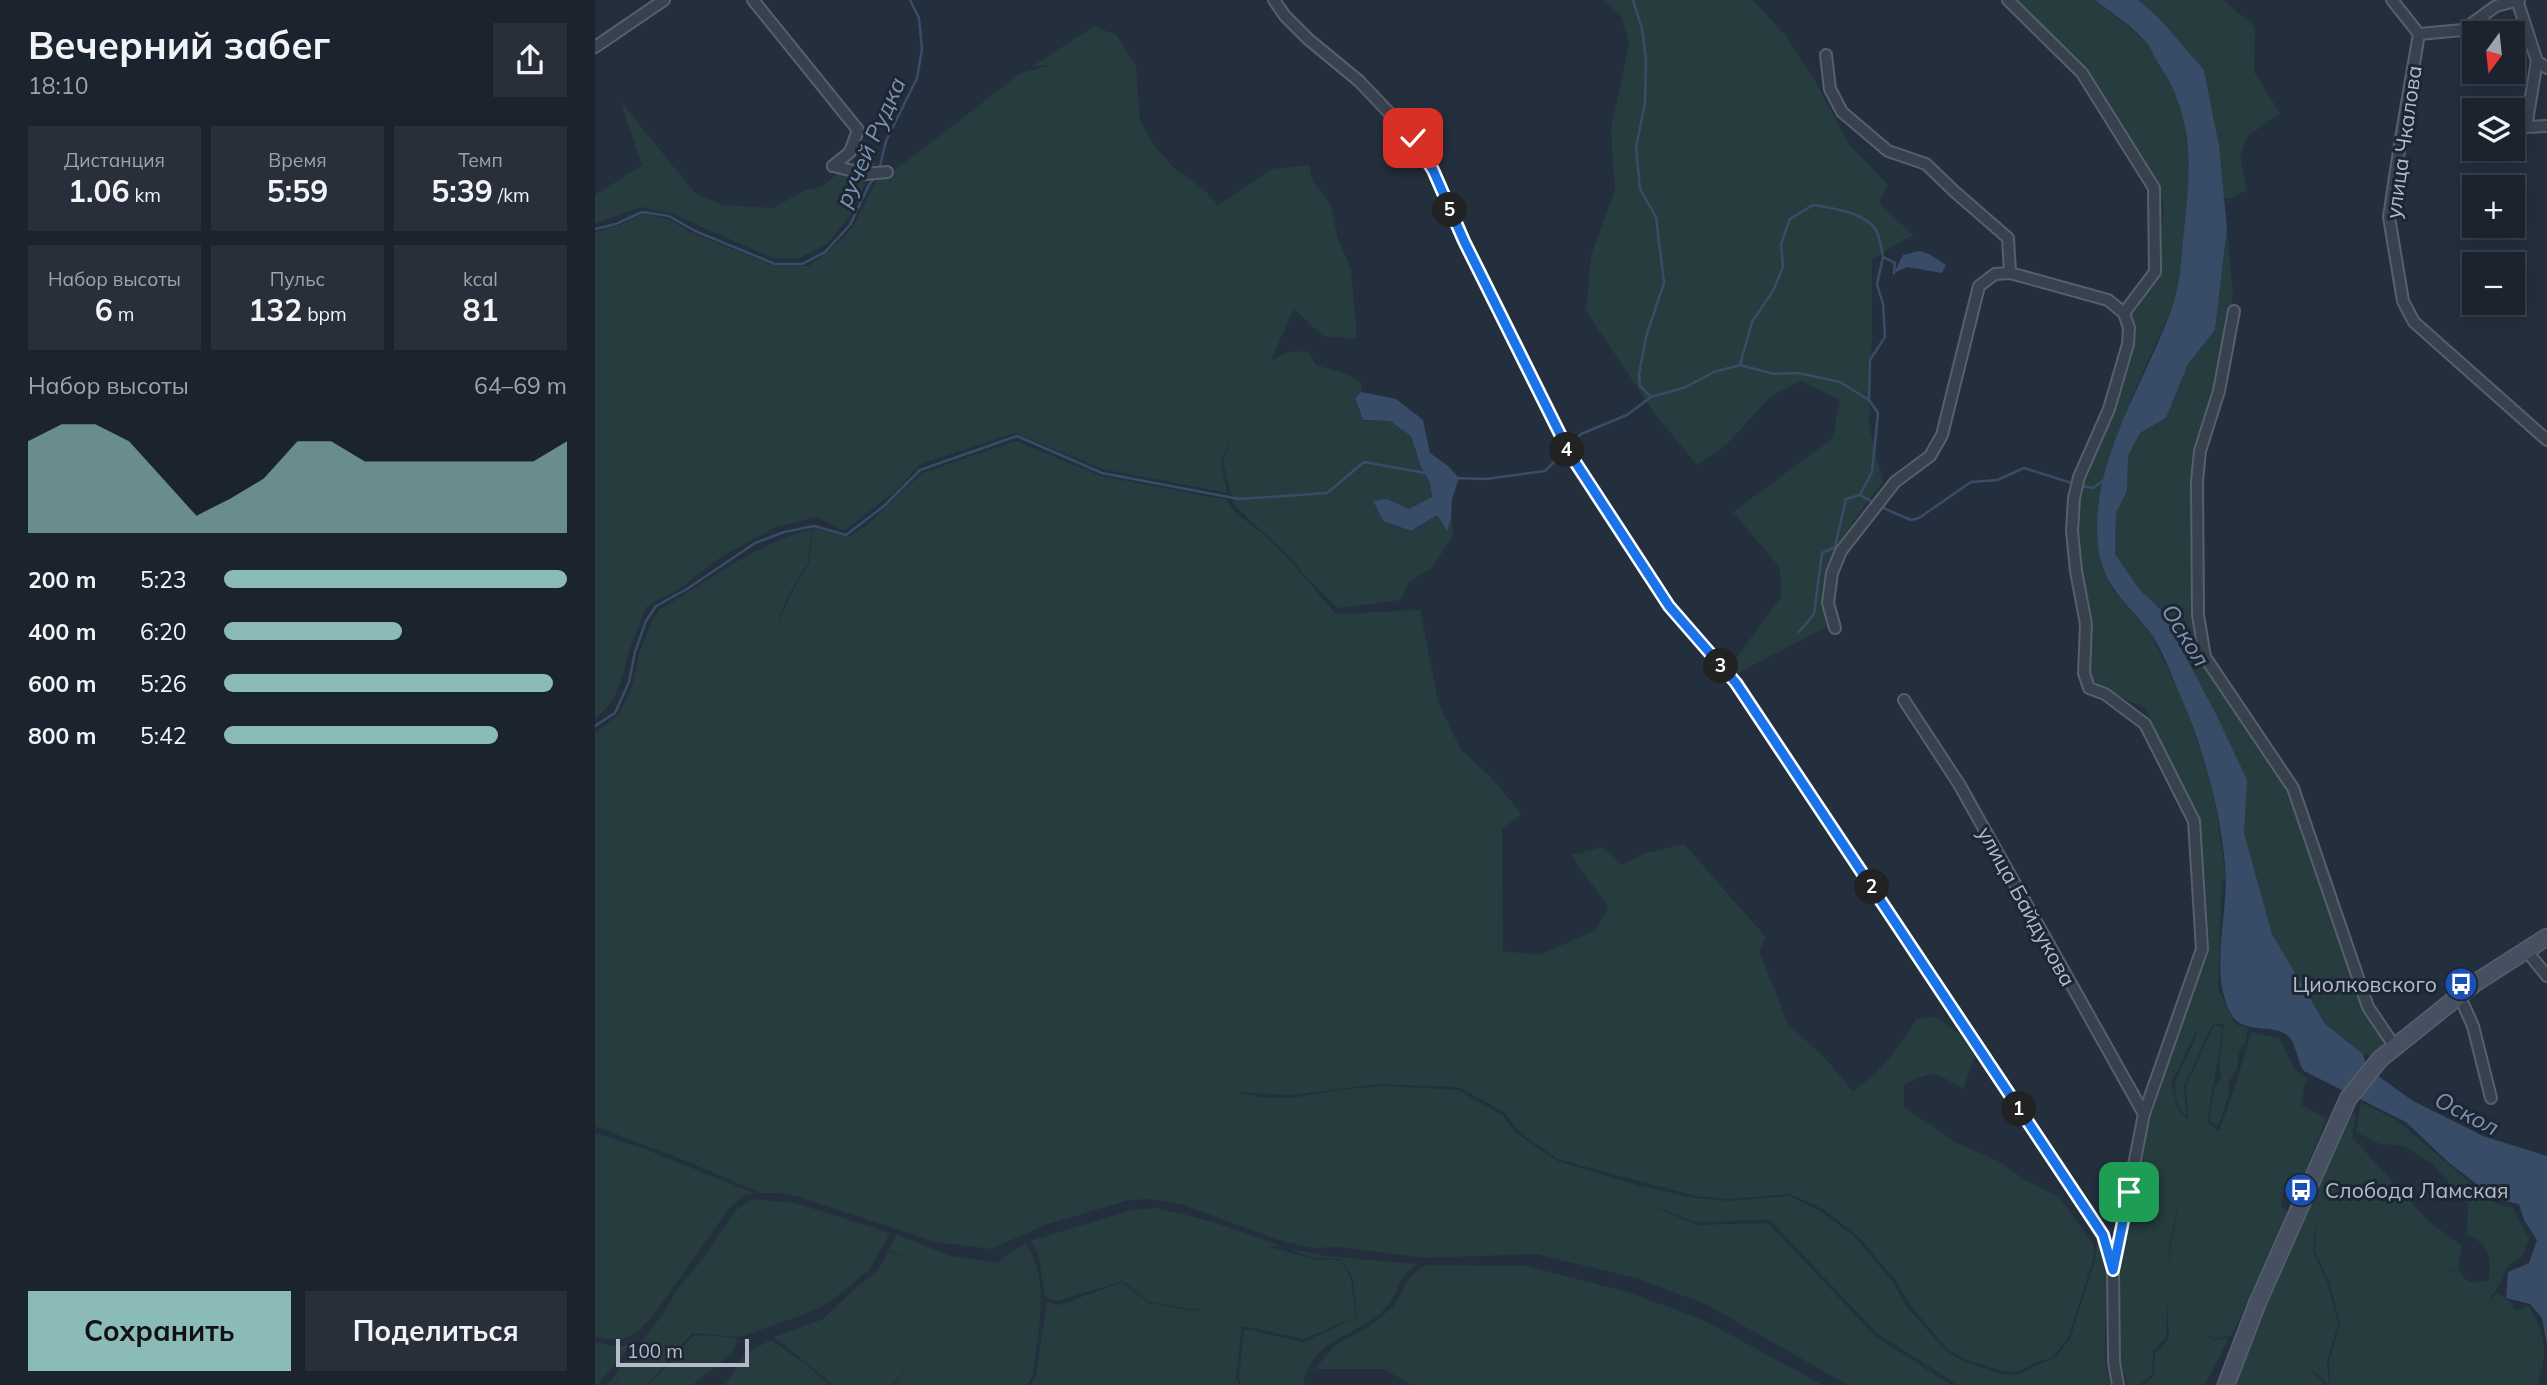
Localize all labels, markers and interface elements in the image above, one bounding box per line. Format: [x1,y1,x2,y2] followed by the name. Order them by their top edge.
[28,21,330,69] text: Вечерний забег
[2462,21,2525,84] north arrow
[2462,21,2525,315] map controls
[493,23,567,97] button: share
[2379,64,2427,220] street label: улица Чкалова
[28,71,88,100] text: 18:10
[828,73,912,211] water label: ручей Рудка
[2462,98,2525,161] button: layers
[1383,108,1443,168] pin
[1394,119,1432,157] icon: check
[64,148,165,172] text: Дистанция
[268,148,327,172] text: Время
[458,148,503,172] text: Темп
[68,172,130,210] text: 1.06
[267,172,328,210] text: 5:59
[431,172,493,210] text: 5:39
[2462,175,2525,238] button: +
[130,183,161,207] text: km
[493,183,530,207] text: /km
[1433,192,1467,228] pin: 5
[1444,197,1455,221] text: 5
[2462,252,2525,315] button: −
[48,267,181,291] text: Набор высоты
[270,267,325,291] text: Пульс
[463,267,498,291] text: kcal
[95,291,113,329] text: 6
[248,291,302,329] text: 132
[463,291,499,329] text: 81
[113,302,134,326] text: m
[302,302,347,326] text: bpm
[28,371,189,400] text: Набор высоты
[474,371,567,400] text: 64–69 m
[1549,433,1585,468] pin: 4
[1561,437,1572,461] text: 4
[28,565,96,594] text: 200 m
[140,565,187,594] text: 5:23
[2156,598,2216,672] water label: Оскол
[28,617,96,646] text: 400 m
[140,617,187,646] text: 6:20
[1703,648,1739,684] pin: 3
[1715,653,1726,677] text: 3
[28,669,96,698] text: 600 m
[140,669,187,698] text: 5:26
[28,721,96,750] text: 800 m
[140,721,187,750] text: 5:42
[1972,822,2082,990] street label: улица Байдукова
[1855,870,1889,904] pin: 2
[1866,874,1877,898] text: 2
[2442,965,2480,1003] bus stop icon: Циолковского
[2292,971,2437,997] place label: Циолковского
[2430,1085,2504,1141] water label: Оскол
[2001,1092,2037,1126] pin: 1
[2013,1096,2024,1120] text: 1
[2099,1162,2159,1222] pin
[2282,1171,2320,1209] bus stop icon: Слобода Ламская
[2110,1173,2148,1211] icon: arrive
[2325,1177,2509,1203] place label: Слобода Ламская
[28,1291,291,1371] button: Сохранить
[305,1291,567,1371] button: Поделиться
[616,1336,749,1368] scale bar
[627,1339,683,1363] text: 100 m

